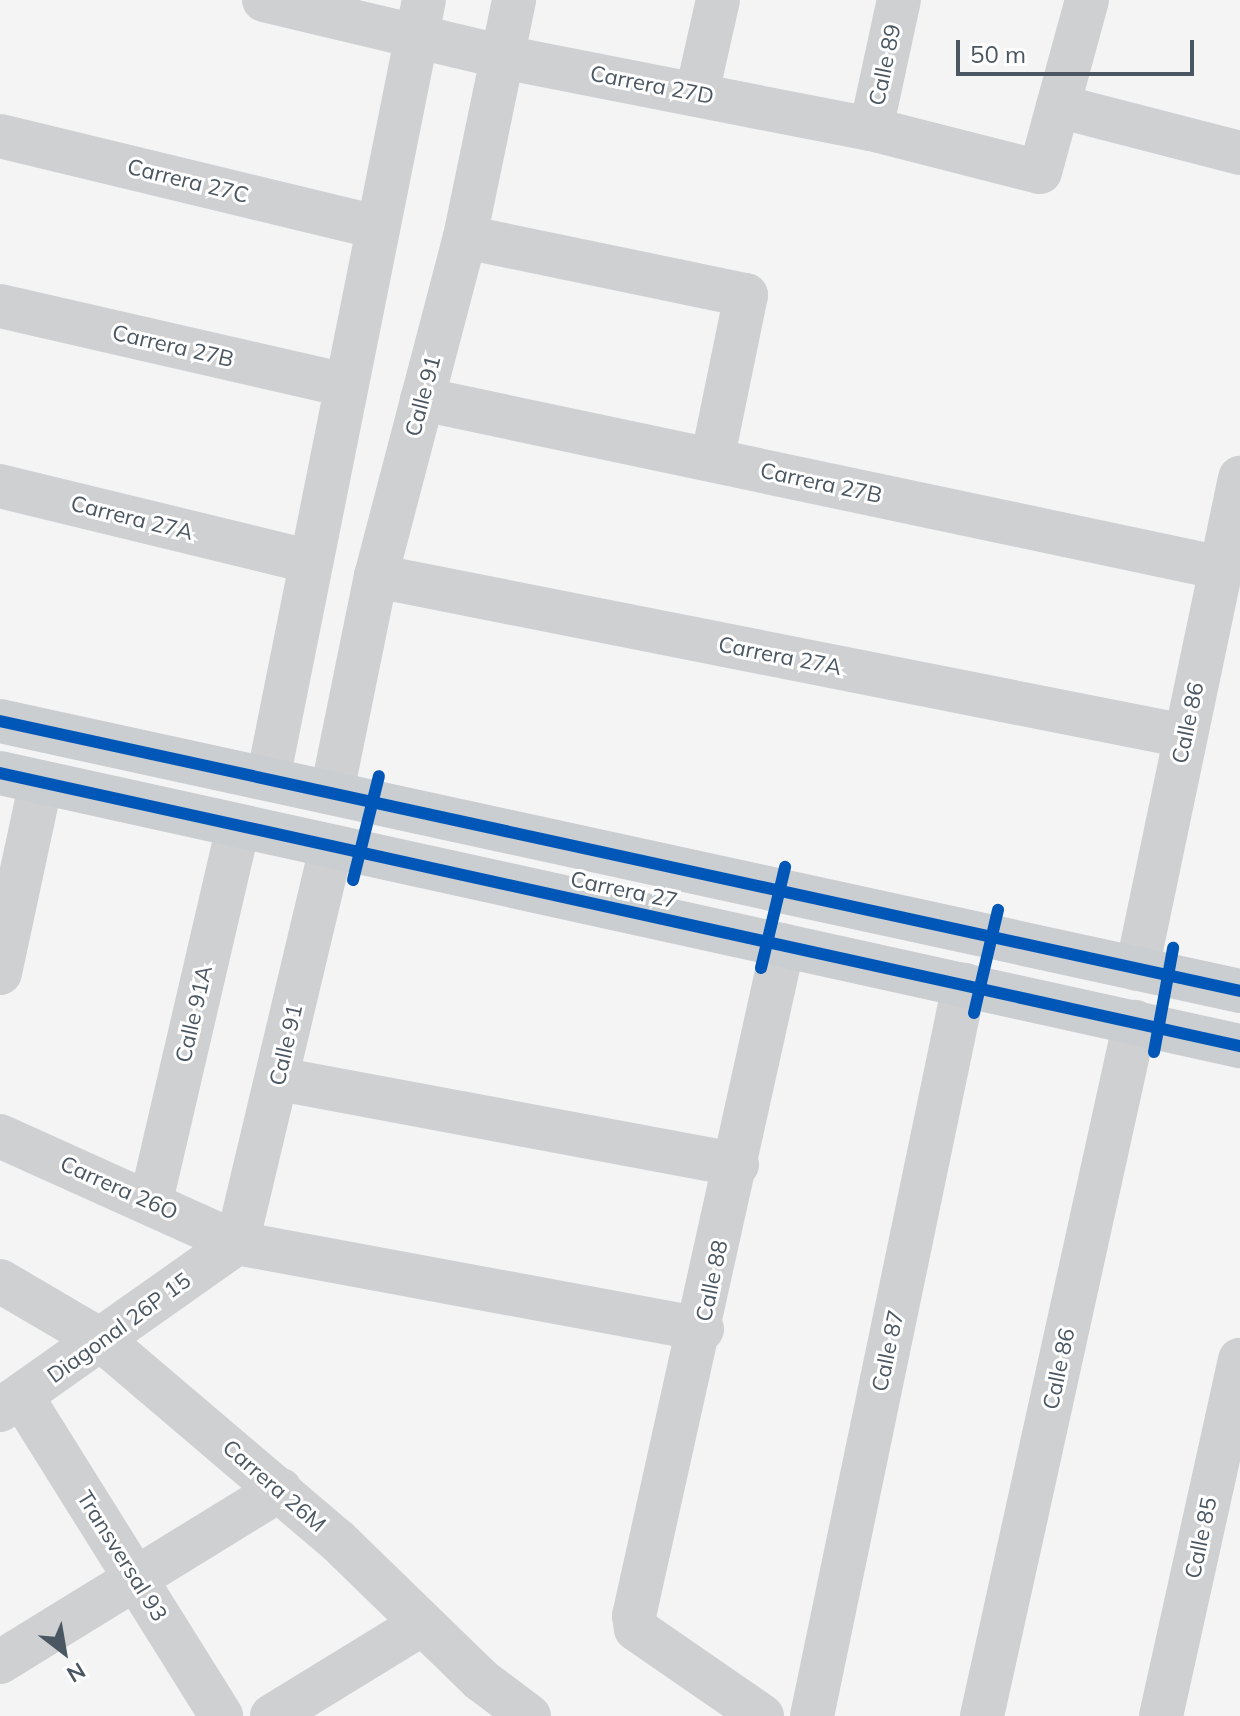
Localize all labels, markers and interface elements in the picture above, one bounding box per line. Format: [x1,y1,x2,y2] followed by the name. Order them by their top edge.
[864,22,906,108] street label: Calle 89
[960,24,1198,74] scale bar
[970,39,1026,69] text: 50 m
[588,60,716,110] street label: Carrera 27D
[125,153,251,209] street label: Carrera 27C
[110,319,236,373] street label: Carrera 27B
[400,353,446,439] street label: Calle 91
[758,457,884,509] street label: Carrera 27B
[68,490,196,546] street label: Carrera 27A
[716,631,844,681] street label: Carrera 27A
[1167,680,1209,766] street label: Calle 86
[568,866,680,914] street label: Carrera 27
[170,963,218,1065] street label: Calle 91A
[264,1002,308,1088] street label: Calle 91
[56,1150,182,1226] street label: Carrera 26O
[691,1238,733,1324] street label: Calle 88
[42,1267,196,1389] street label: Diagonal 26P 15
[867,1308,909,1394] street label: Calle 87
[1038,1326,1080,1412] street label: Calle 86
[217,1434,331,1538] street label: Carrera 26M
[71,1486,173,1626] street label: Transversal 93
[1180,1495,1222,1581] street label: Calle 85
[24,1612,104,1692] north arrow
[62,1656,91,1689] text: N

